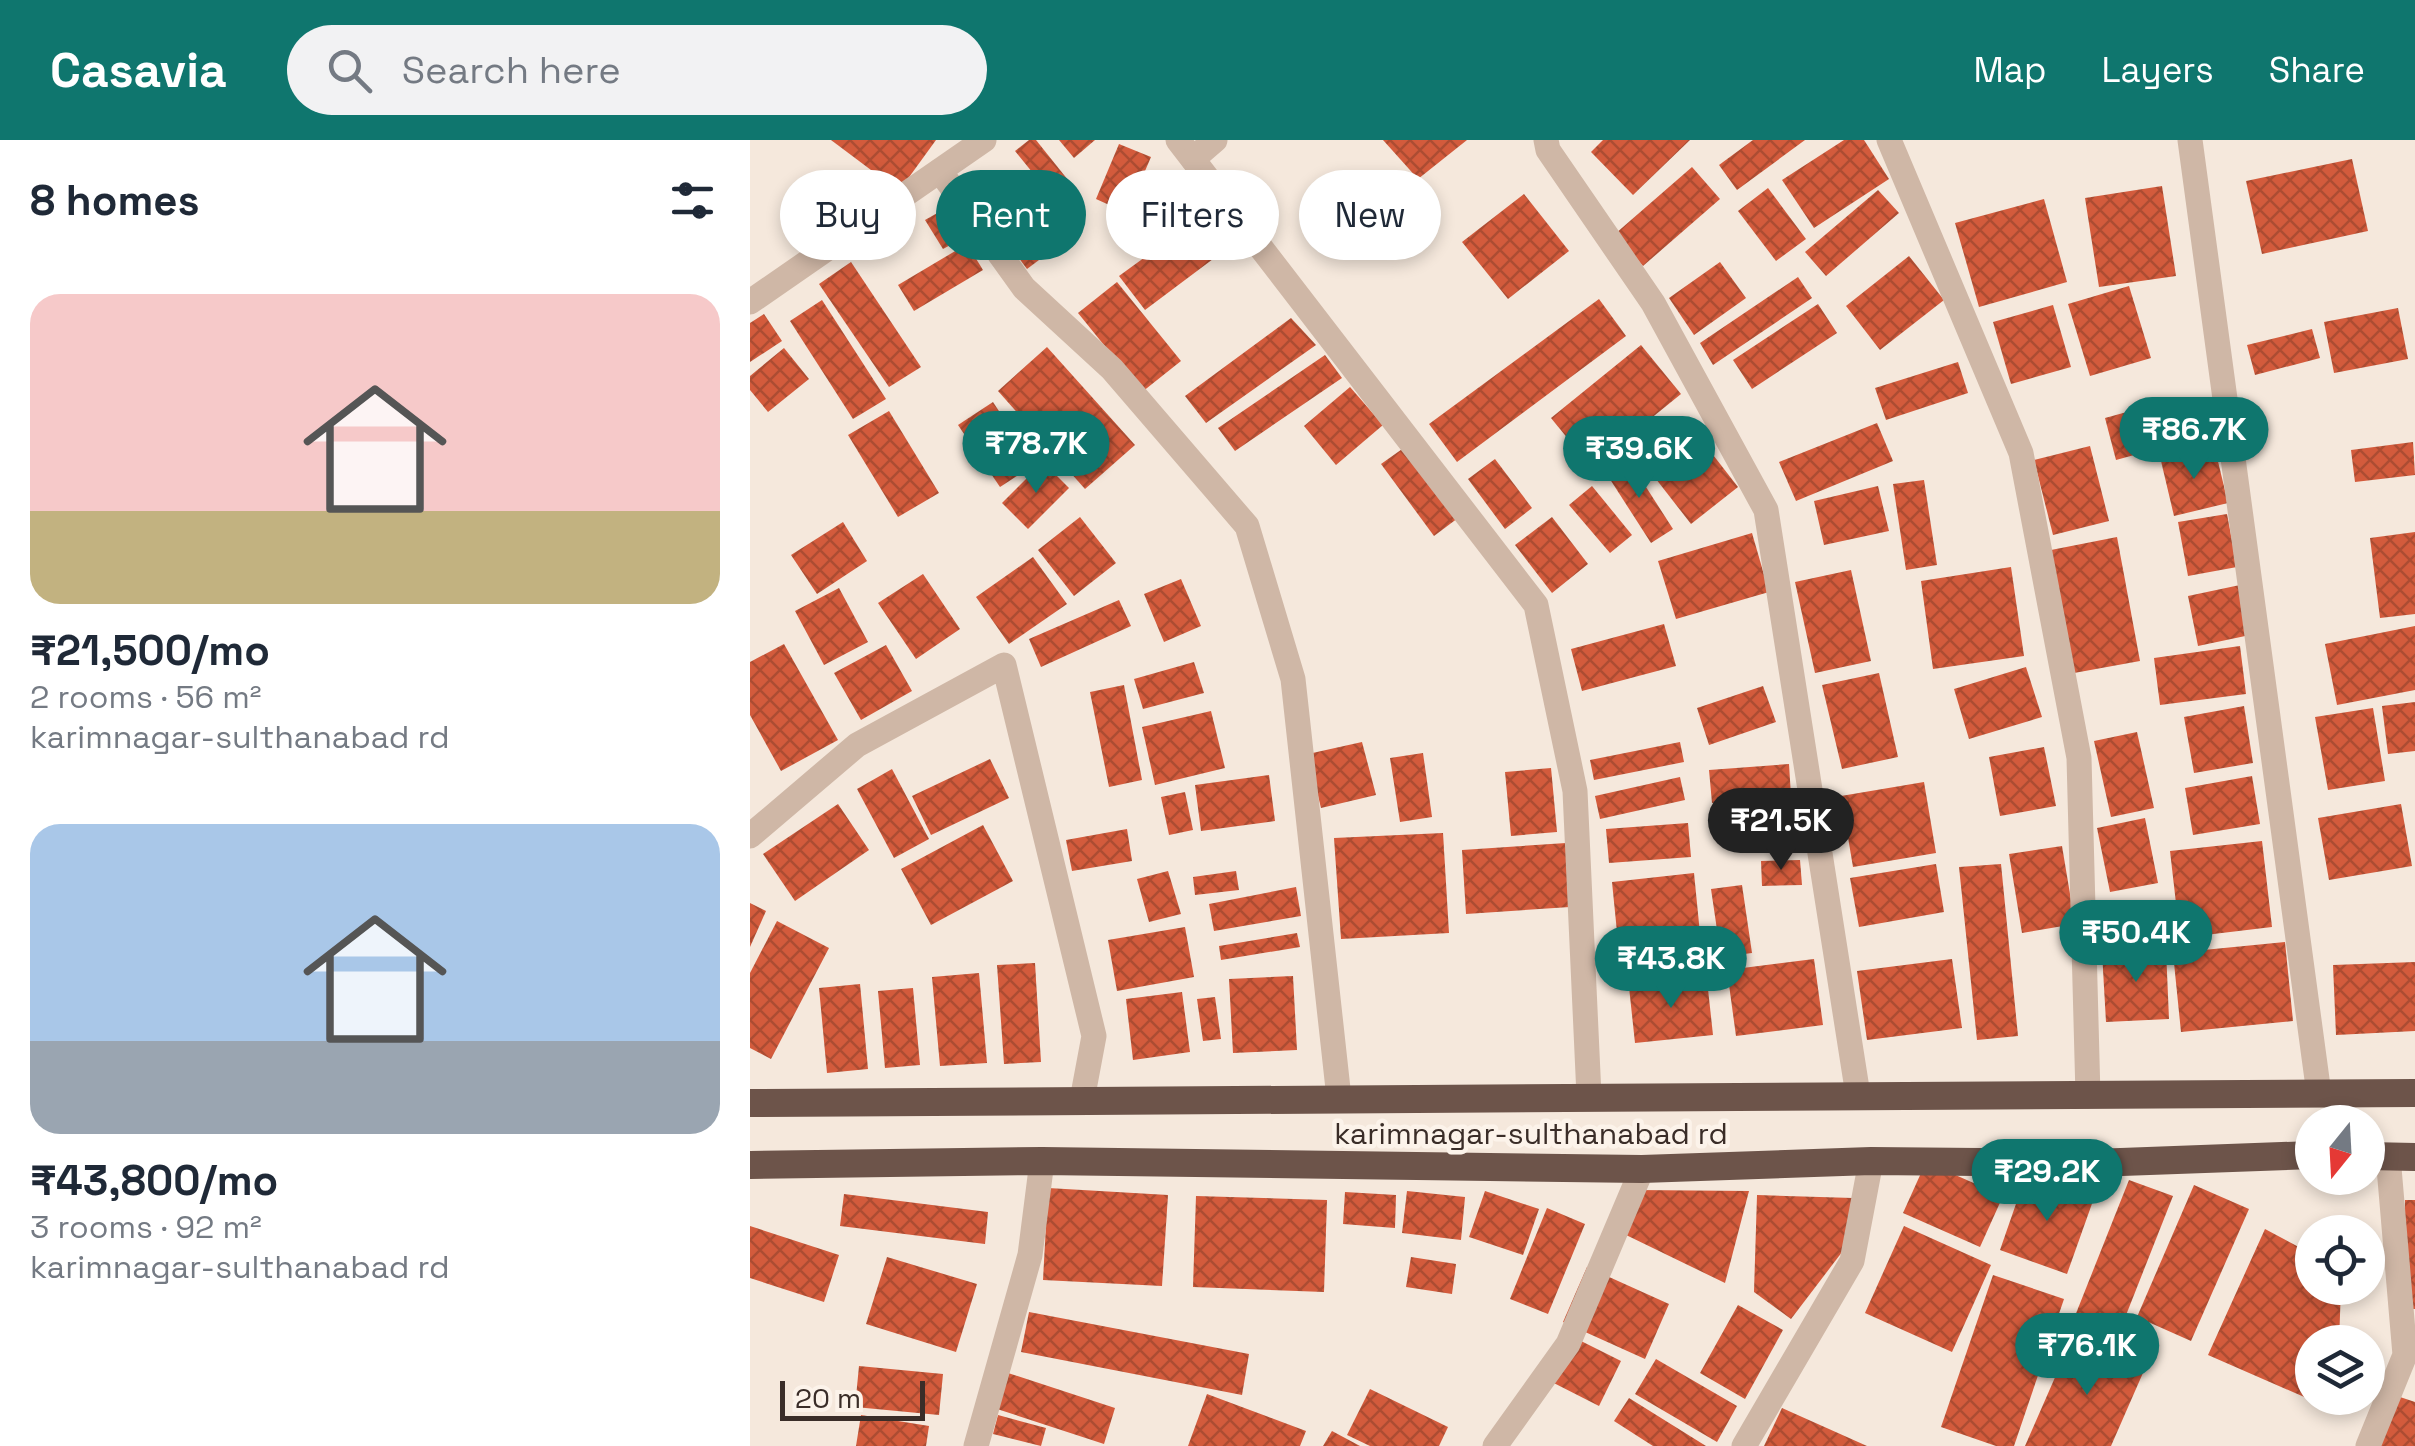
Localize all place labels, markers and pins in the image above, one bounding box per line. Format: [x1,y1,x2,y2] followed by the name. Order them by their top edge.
[2113,397,2275,482] pin: ₹86.7K
[955,411,1117,496] pin: ₹78.7K
[1558,416,1720,501] pin: ₹39.6K
[1700,788,1862,873] pin: ₹21.5K
[2055,900,2217,985] pin: ₹50.4K
[1590,926,1752,1011] pin: ₹43.8K
[1966,1139,2128,1224] pin: ₹29.2K
[2006,1313,2168,1398] pin: ₹76.1K

